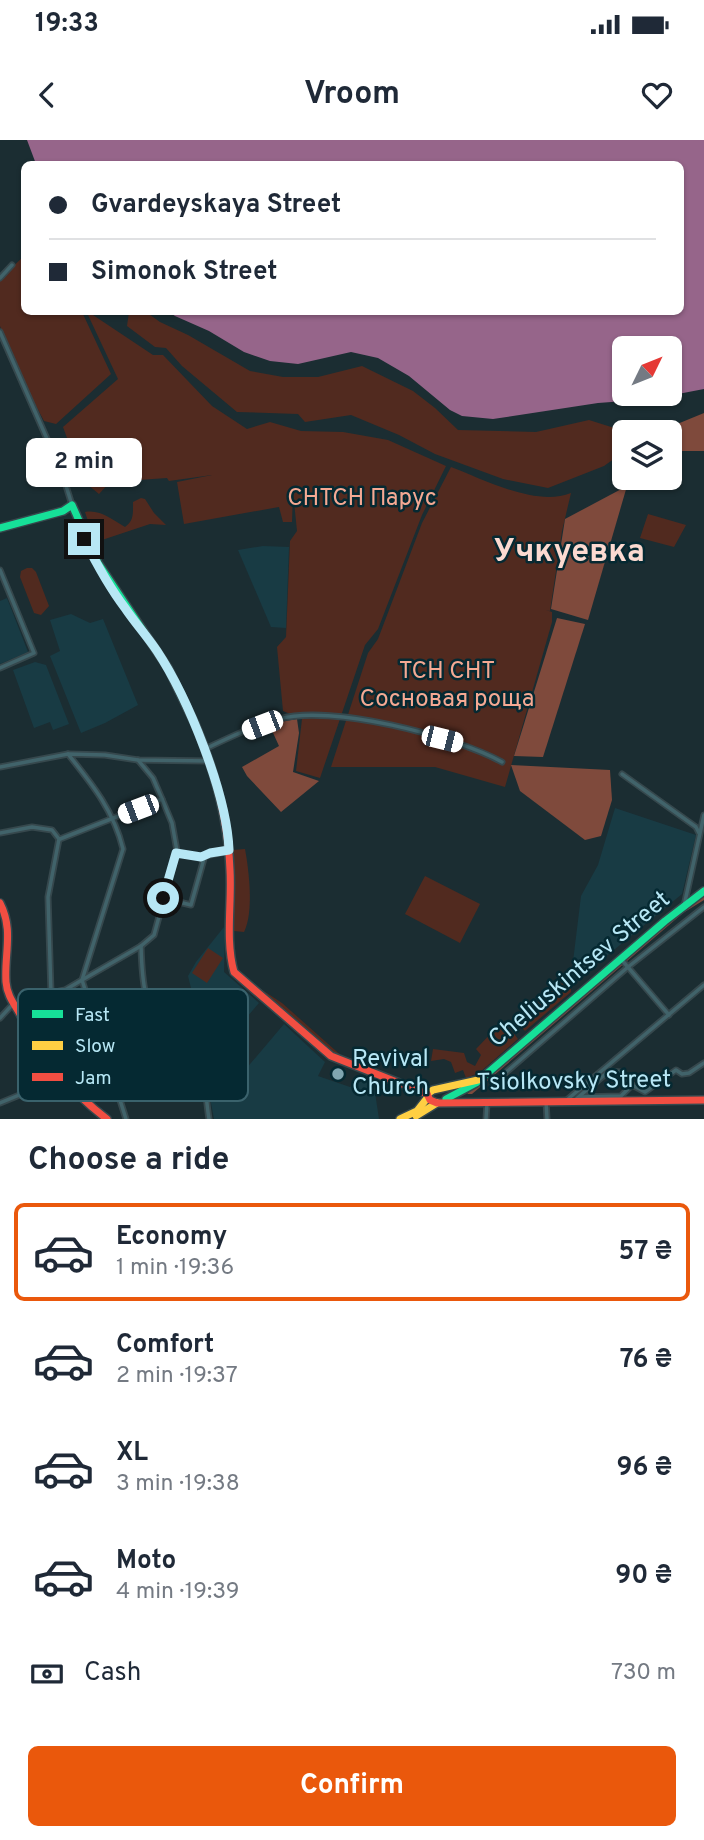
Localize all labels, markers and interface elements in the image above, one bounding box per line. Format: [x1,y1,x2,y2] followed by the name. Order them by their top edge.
[35,8,99,41] text: 19:33
[304,75,400,115] text: Vroom
[28,76,66,114] icon: back
[638,76,676,114] icon: heart
[91,189,341,222] text: Gvardeyskaya Street
[91,256,278,289] text: Simonok Street
[612,336,682,406] north arrow
[612,336,682,490] map controls
[612,420,682,490] button: layers
[26,438,142,486] callout: 2 min
[54,448,114,477] text: 2 min
[287,484,437,514] park label: СНТСН Парус
[68,523,100,555] route end
[493,533,645,573] district label: Учкуевка
[360,657,534,715] park label: ТСН СНТ Сосновая роща
[239,708,286,742] car
[420,724,465,754] car
[115,792,162,826] car
[147,882,179,914] route start
[483,885,677,1055] street label: Cheliuskintsev Street
[18,989,248,1101] legend
[75,1004,110,1028] text: Fast
[75,1035,115,1059] text: Slow
[352,1045,429,1103] place label: Revival Church
[477,1065,671,1099] street label: Tsiolkovsky Street
[330,1066,346,1082] marker: Revival Church
[75,1067,112,1091] text: Jam
[28,1141,229,1181] text: Choose a ride
[32,1221,95,1284] icon: car
[116,1221,227,1254] text: Economy
[619,1236,672,1269] text: 57 ₴
[116,1254,234,1283] text: 1 min · 19:36
[32,1329,95,1392] icon: car
[116,1329,214,1362] text: Comfort
[620,1344,672,1377] text: 76 ₴
[116,1362,238,1391] text: 2 min · 19:37
[32,1437,95,1500] icon: car
[116,1437,148,1470] text: XL
[616,1452,672,1485] text: 96 ₴
[116,1470,240,1499] text: 3 min · 19:38
[32,1545,95,1608] icon: car
[116,1545,176,1578] text: Moto
[615,1560,672,1593] text: 90 ₴
[116,1578,239,1607] text: 4 min · 19:39
[28,1655,66,1693] icon: cash
[84,1657,141,1690] text: Cash
[611,1659,676,1688] text: 730 m
[28,1746,676,1826] button: Confirm

